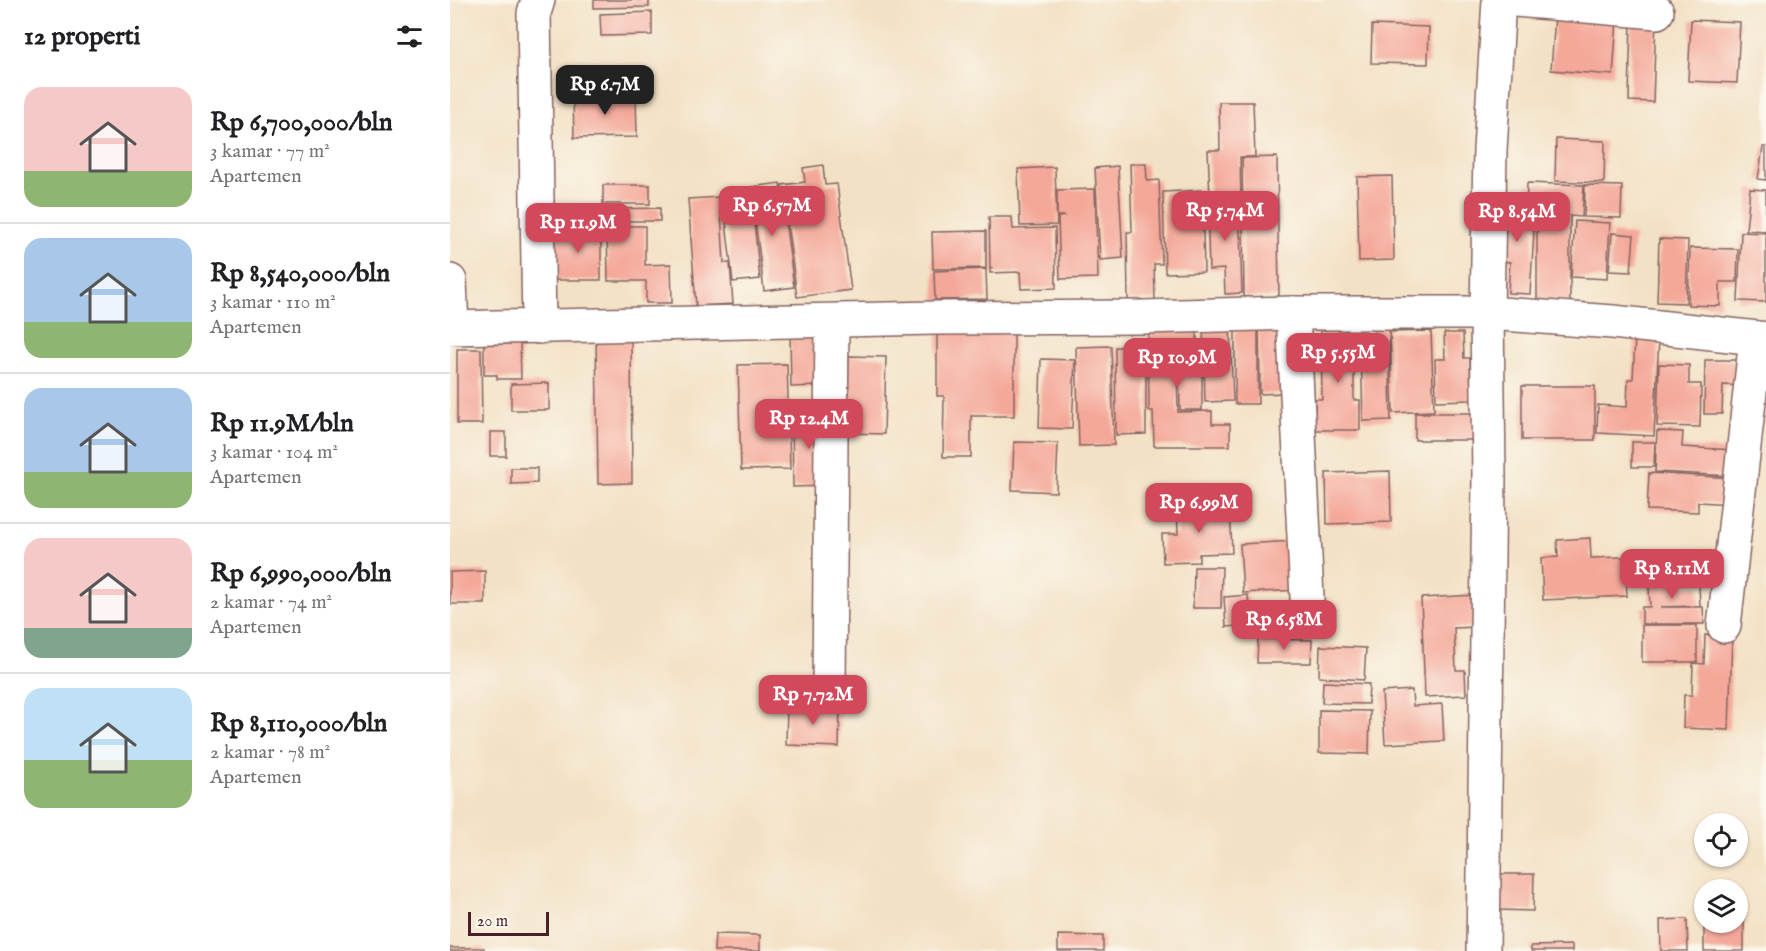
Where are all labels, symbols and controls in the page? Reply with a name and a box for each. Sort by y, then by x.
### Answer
text: 12 properti [24,20,141,53]
icon: filters [393,20,426,53]
pin: Rp 6.7M [550,65,660,116]
text: Rp 6.7M [570,72,640,97]
text: Rp 6,700,000/bln [210,106,392,139]
icon: home [72,111,144,183]
text: 3 kamar · 77 m² [210,139,330,164]
text: Apartemen [210,164,302,189]
pin: Rp 6.57M [710,186,834,237]
pin: Rp 5.74M [1163,191,1287,242]
pin: Rp 8.54M [1455,192,1579,243]
text: Rp 6.57M [733,193,811,218]
text: Rp 5.74M [1186,198,1264,223]
text: Rp 8.54M [1478,199,1556,224]
pin: Rp 11.9M [516,203,640,254]
text: Rp 11.9M [539,210,617,235]
text: Rp 8,540,000/bln [210,257,390,290]
icon: home [72,262,144,334]
text: 3 kamar · 110 m² [210,290,336,315]
text: Apartemen [210,315,302,340]
pin: Rp 5.55M [1276,333,1400,384]
pin: Rp 10.9M [1115,338,1239,389]
text: Rp 5.55M [1300,340,1376,365]
text: Rp 10.9M [1137,345,1217,370]
pin: Rp 12.4M [747,399,871,450]
text: Rp 12.4M [769,406,849,431]
text: Rp 11.9M/bln [210,407,354,440]
icon: home [72,412,144,484]
text: 3 kamar · 104 m² [210,440,338,465]
text: Apartemen [210,465,302,490]
pin: Rp 6.99M [1137,483,1261,534]
text: Rp 6.99M [1159,490,1239,515]
pin: Rp 8.11M [1610,549,1734,600]
text: Rp 8.11M [1634,556,1710,581]
text: Rp 6,990,000/bln [210,557,392,590]
icon: home [72,562,144,634]
text: 2 kamar · 74 m² [210,590,332,615]
pin: Rp 6.58M [1222,600,1346,651]
text: Rp 6.58M [1246,607,1322,632]
text: Apartemen [210,615,302,640]
pin: Rp 7.72M [751,675,875,726]
text: Rp 7.72M [773,682,853,707]
text: Rp 8,110,000/bln [210,707,387,740]
icon: home [72,712,144,784]
text: 2 kamar · 78 m² [210,740,330,765]
text: Apartemen [210,765,302,790]
map controls [1694,813,1748,933]
button: locate [1694,813,1748,867]
button: layers [1694,879,1748,933]
scale bar [468,909,549,936]
text: 20 m [477,912,508,932]

